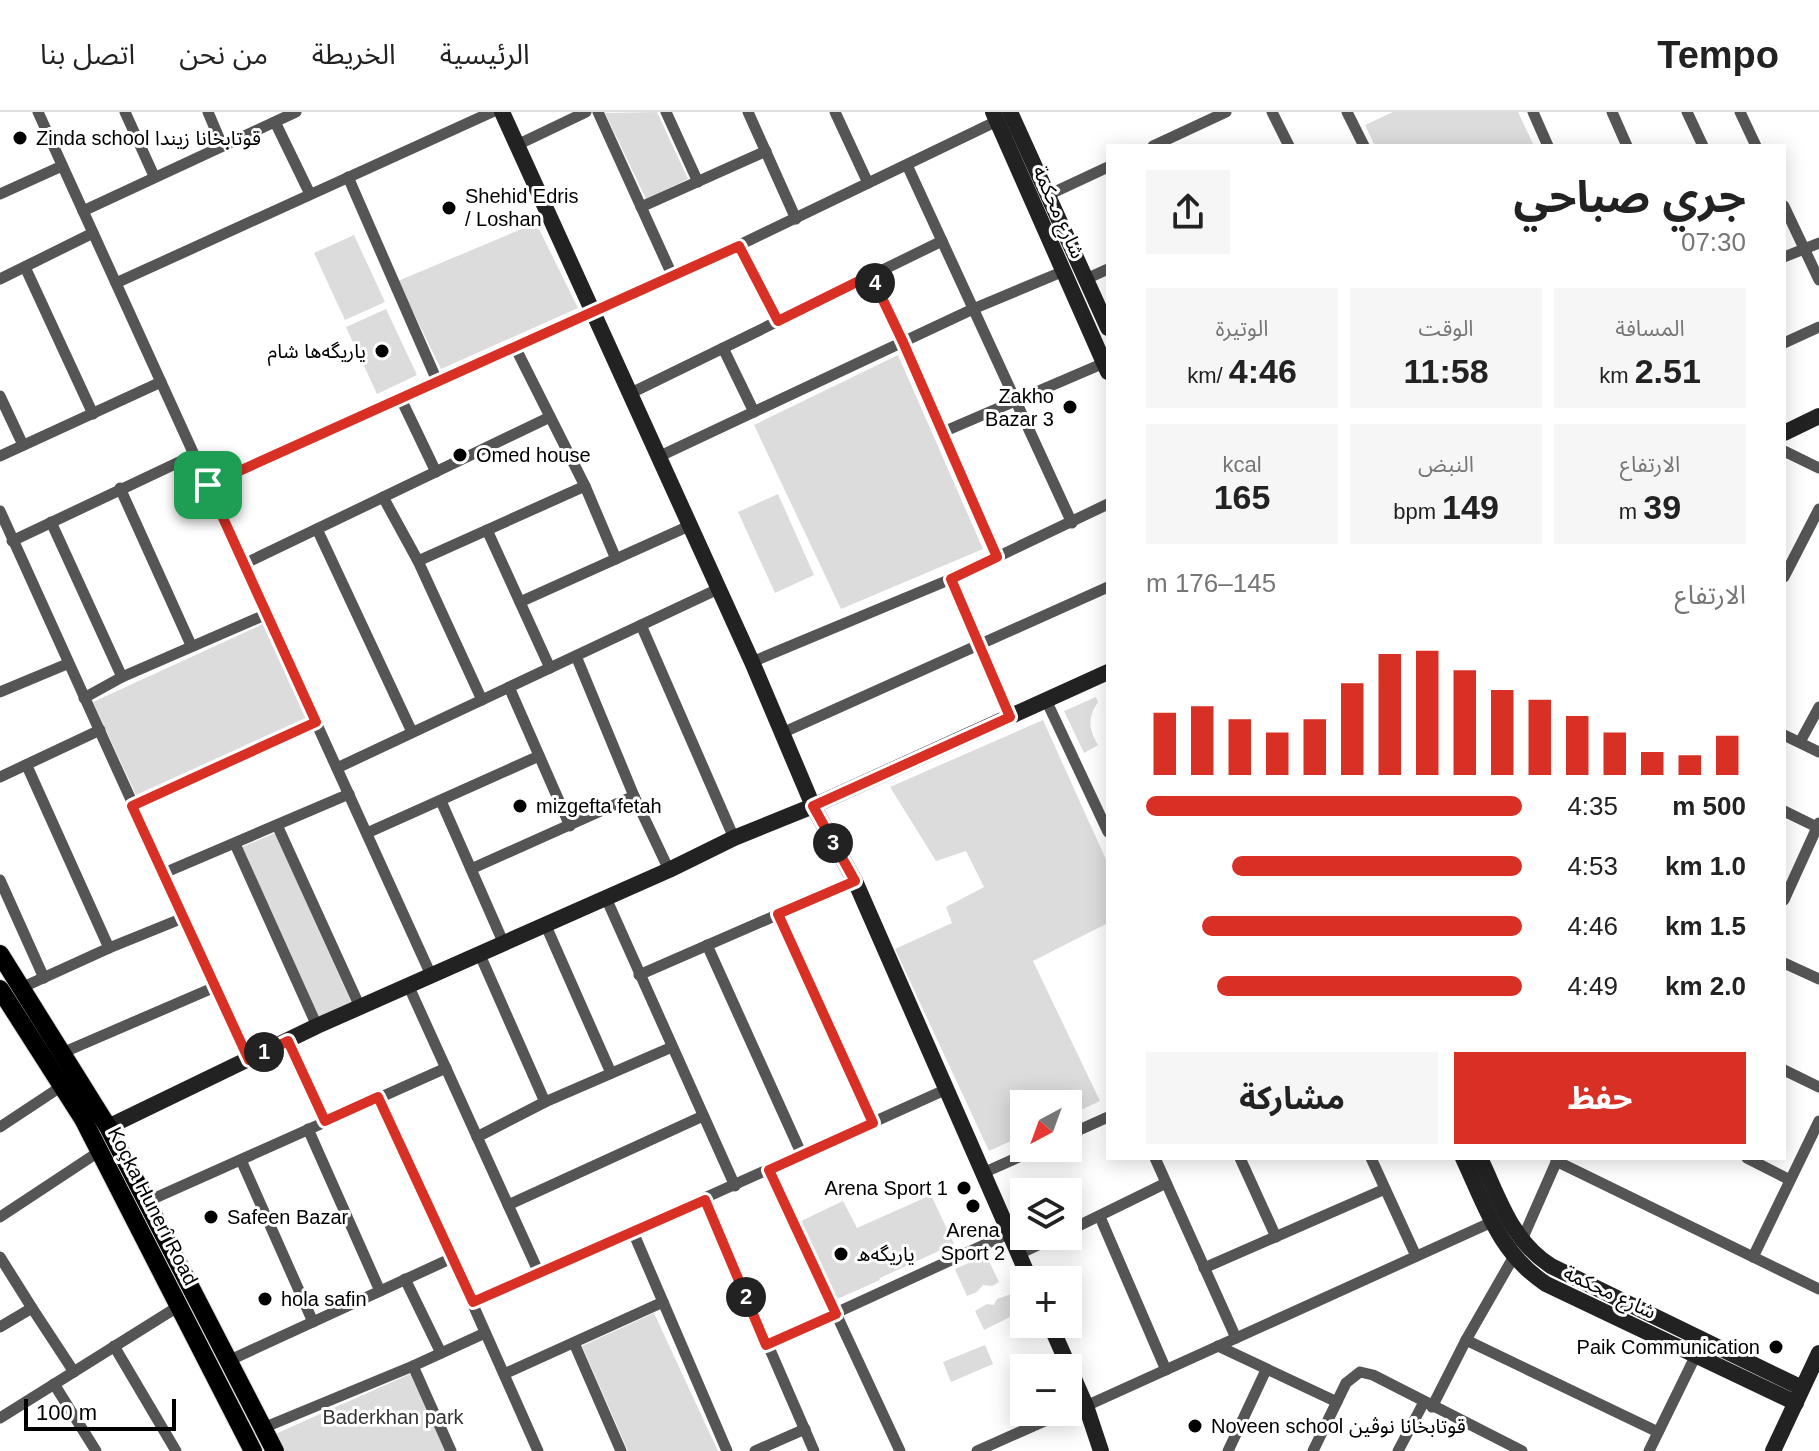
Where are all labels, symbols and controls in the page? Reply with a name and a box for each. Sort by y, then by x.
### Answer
text: Tempo [1657,34,1779,76]
text: اتصل بنا [40,39,135,70]
text: من نحن [179,39,268,70]
text: الخريطة [312,39,396,70]
text: الرئيسية [440,39,530,70]
place label: Zinda school قوتابخانا زیندا [36,127,261,150]
marker: Zinda school قوتابخانا زیندا [11,129,29,147]
street label: شارع محكمة [1025,162,1089,263]
button: share [1146,170,1230,254]
text: جري صباحي [1514,172,1746,221]
place label: Shehid Edris / Loshan [465,185,578,230]
marker: Shehid Edris / Loshan [440,199,458,217]
text: 07:30 [1681,227,1746,257]
pin: 4 [855,263,895,303]
text: 4 [869,270,881,295]
text: الوتيرة [1216,316,1268,341]
text: الوقت [1418,316,1474,341]
text: المسافة [1615,316,1685,341]
place label: ياريگه‌ها شام [268,340,366,366]
marker: ياريگه‌ها شام [373,342,391,360]
text: 4:46 [1229,352,1297,390]
text: 11:58 [1403,352,1489,390]
text: 2.51 [1635,352,1701,390]
text: /km [1187,363,1229,388]
text: km [1599,363,1635,388]
place label: Zakho Bazar 3 [985,385,1054,430]
marker: Zakho Bazar 3 [1061,398,1079,416]
place label: Omed house [476,444,591,466]
marker: Omed house [451,446,469,464]
pin [174,451,242,519]
text: kcal [1222,452,1262,477]
text: النبض [1418,452,1474,477]
text: الارتفاع [1620,452,1680,477]
icon: arrive [186,463,230,507]
text: 165 [1214,478,1270,516]
text: 149 [1442,488,1499,526]
text: 39 [1643,488,1681,526]
text: bpm [1393,499,1442,524]
text: m [1619,499,1643,524]
text: 145–176 m [1146,568,1276,598]
text: الارتفاع [1675,580,1746,610]
text: 4:35 [1567,791,1618,821]
text: 500 m [1672,791,1746,821]
place label: mizgefta fetah [536,795,662,817]
marker: mizgefta fetah [511,797,529,815]
pin: 3 [813,823,853,863]
text: 3 [827,830,839,855]
text: 4:53 [1567,851,1618,881]
text: 1.0 km [1665,851,1746,881]
text: 4:46 [1567,911,1618,941]
text: 1.5 km [1665,911,1746,941]
text: 4:49 [1567,971,1618,1001]
text: 2.0 km [1665,971,1746,1001]
pin: 1 [244,1032,284,1072]
text: 1 [258,1039,270,1064]
button: مشاركة [1146,1052,1438,1144]
button: حفظ [1454,1052,1746,1144]
north arrow [1010,1090,1082,1162]
map controls [1010,1090,1082,1426]
street label: Koçka Hunerî Road [104,1123,202,1289]
place label: Arena Sport 1 [825,1177,948,1199]
button: layers [1010,1178,1082,1250]
marker: Arena Sport 1 [955,1179,973,1197]
marker: Arena Sport 2 [964,1197,982,1215]
place label: Safeen Bazar [227,1206,349,1228]
marker: Safeen Bazar [202,1208,220,1226]
place label: Arena Sport 2 [941,1219,1005,1264]
place label: یاریگه‌ه [857,1243,915,1266]
marker: یاریگه‌ه [832,1245,850,1263]
street label: شارع محكمة [1559,1261,1660,1327]
button: + [1010,1266,1082,1338]
pin: 2 [726,1277,766,1317]
text: 2 [740,1284,752,1309]
place label: hola safin [281,1288,367,1310]
marker: hola safin [256,1290,274,1308]
place label: Paik Communication [1577,1336,1760,1358]
marker: Paik Communication [1767,1338,1785,1356]
button: − [1010,1354,1082,1426]
scale bar [24,1395,176,1431]
text: 100 m [36,1400,97,1425]
park label: Baderkhan park [322,1406,465,1428]
place label: Noveen school قوتابخانا نوڤين [1211,1415,1466,1438]
marker: Noveen school قوتابخانا نوڤين [1186,1417,1204,1435]

